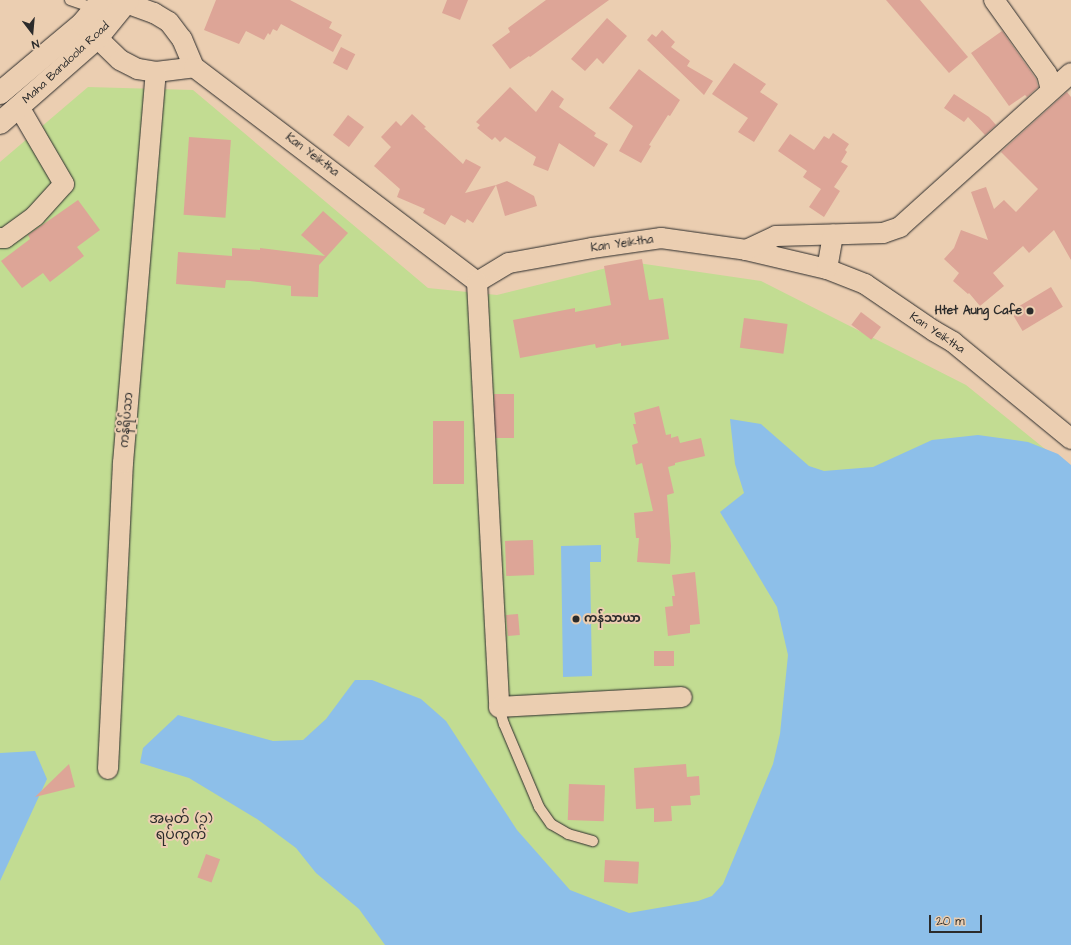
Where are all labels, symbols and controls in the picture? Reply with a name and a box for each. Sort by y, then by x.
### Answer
north arrow [12,12,52,52]
street label: Maha Bandoola Road [20,19,112,107]
text: N [30,36,41,52]
street label: Kan Yeiktha [282,130,342,180]
street label: Kan Yeiktha [590,232,654,256]
place label: Htet Aung Cafe [935,304,1022,318]
marker: Htet Aung Cafe [1025,306,1035,316]
street label: Kan Yeiktha [907,309,967,357]
street label: ကန်ရိပ်သာ [117,392,137,448]
place label: ကန်သာယာ [584,612,641,626]
marker: ကန်သာယာ [571,614,581,624]
district label: အမှတ် (၃) ရပ်ကွက် [149,811,213,844]
scale bar [931,907,984,933]
text: 20 m [936,913,965,930]

